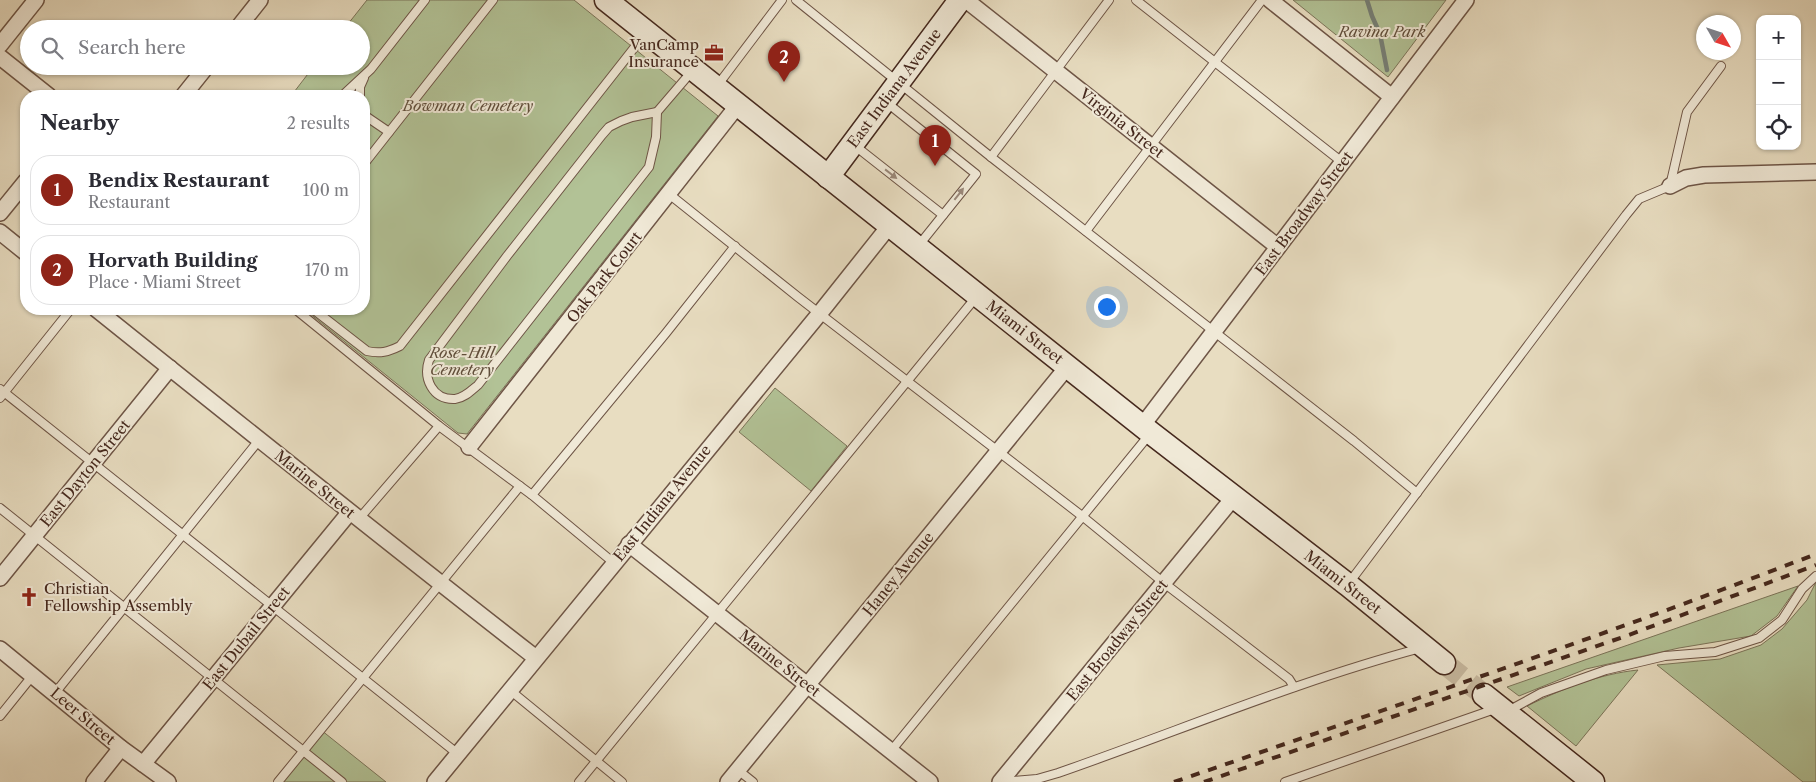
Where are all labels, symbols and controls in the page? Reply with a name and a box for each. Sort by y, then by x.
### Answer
north arrow [1696,15,1741,60]
map controls [1756,15,1801,150]
button: + [1756,15,1801,60]
search box [20,20,370,75]
park label: Ravina Park [1338,22,1426,41]
street label: East Indiana Avenue [843,25,945,151]
icon: search [38,34,66,62]
place label: VanCamp Insurance [628,35,699,71]
text: Search here [78,36,186,59]
pin: 2 [768,41,800,82]
office icon: VanCamp Insurance [703,42,725,64]
button: − [1756,60,1801,105]
street label: Virginia Street [1075,83,1169,162]
park label: Bowman Cemetery [402,96,534,115]
button: locate [1756,105,1801,150]
text: Nearby [40,110,119,135]
text: 2 results [287,113,350,133]
pin: 1 [919,125,951,166]
street label: East Broadway Street [1251,147,1357,279]
one-way arrow [884,168,897,179]
text: Bendix Restaurant [88,169,269,192]
text: 1 [53,180,61,200]
text: 100 m [303,180,349,200]
one-way arrow [954,188,965,201]
text: Restaurant [88,192,170,212]
street label: Oak Park Court [562,227,646,326]
text: Horvath Building [88,249,258,272]
text: 2 [52,260,62,280]
text: 170 m [305,260,349,280]
text: Place · Miami Street [88,272,241,292]
your location [1094,294,1120,320]
street label: Miami Street [983,296,1068,368]
park label: Rose-Hill Cemetery [428,343,497,379]
street label: East Dayton Street [36,415,134,530]
street label: East Indiana Avenue [609,441,715,565]
street label: Marine Street [271,446,360,523]
street label: Haney Avenue [858,528,938,620]
street label: Miami Street [1301,546,1386,618]
street label: East Broadway Street [1062,575,1172,704]
place label: Christian Fellowship Assembly [44,579,193,615]
street label: East Dubail Street [198,582,294,694]
church icon: Christian Fellowship Assembly [18,586,40,608]
street label: Marine Street [735,625,825,701]
street label: Leer Street [47,683,120,749]

